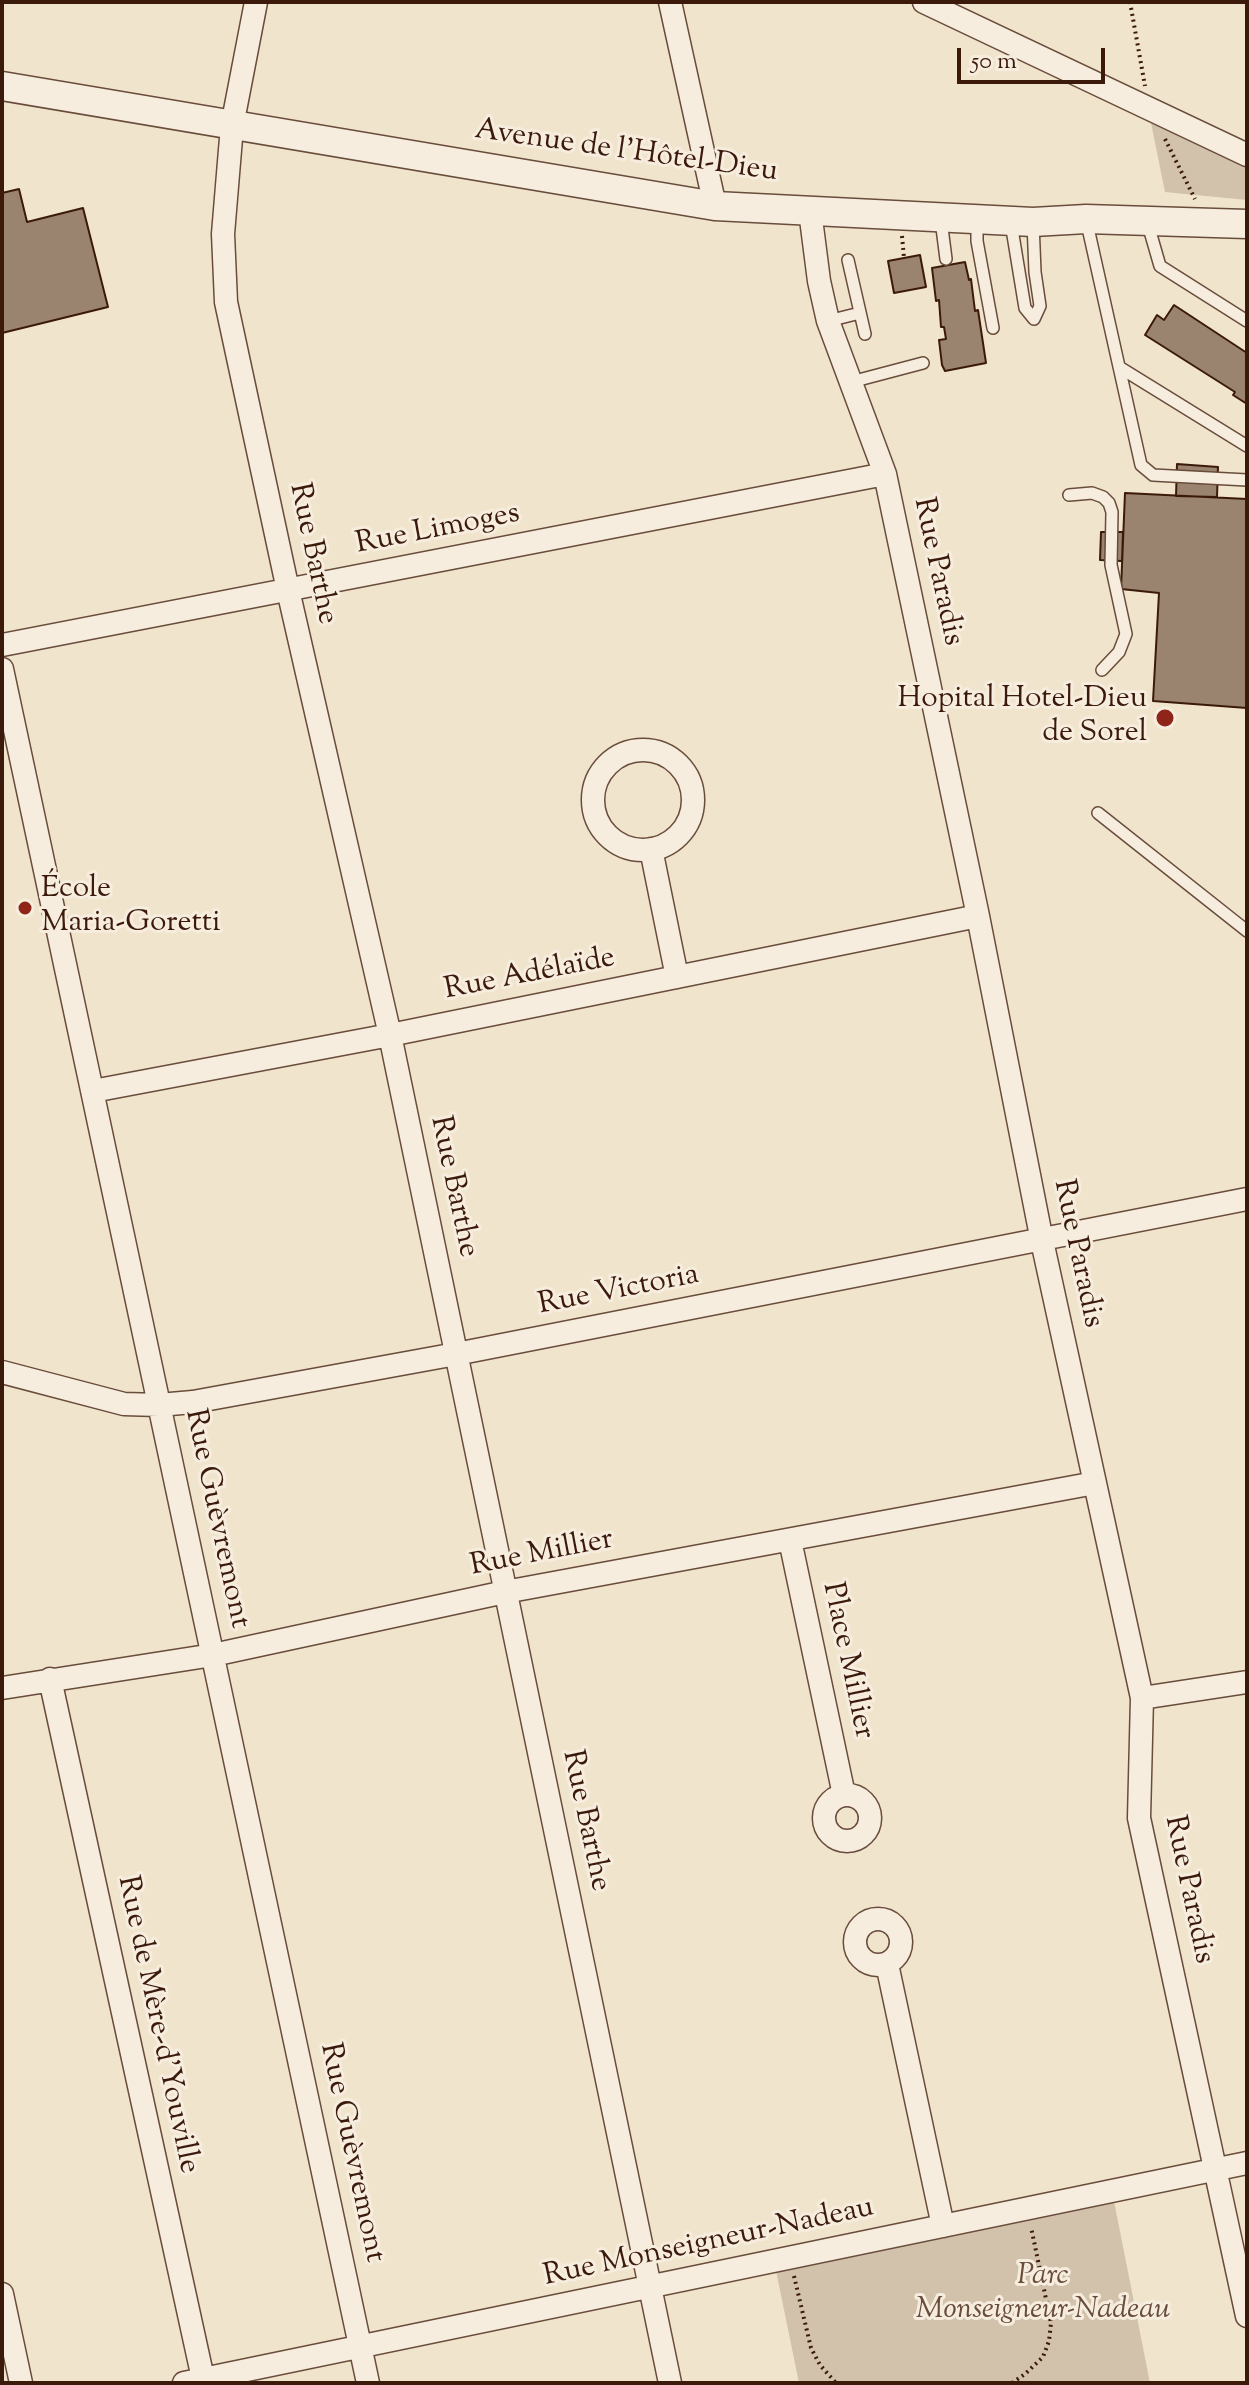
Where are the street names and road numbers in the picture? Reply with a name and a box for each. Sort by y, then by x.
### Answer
street label: Avenue de l'Hôtel-Dieu [472,114,780,192]
street label: Rue Barthe [278,480,344,628]
street label: Rue Paradis [903,495,969,649]
street label: Rue Limoges [353,497,523,565]
street label: Rue Adélaïde [442,942,618,1010]
street label: Rue Barthe [419,1113,485,1261]
street label: Rue Paradis [1043,1177,1109,1331]
street label: Rue Victoria [536,1259,702,1325]
street label: Rue Guèvremont [174,1406,256,1632]
street label: Rue Millier [468,1524,616,1586]
street label: Place Millier [812,1579,880,1743]
street label: Rue Barthe [551,1747,617,1895]
street label: Rue Paradis [1154,1813,1220,1967]
street label: Rue de Mère-d'Youville [107,1873,205,2177]
street label: Rue Guèvremont [309,2040,391,2266]
street label: Rue Monseigneur-Nadeau [541,2191,877,2297]

